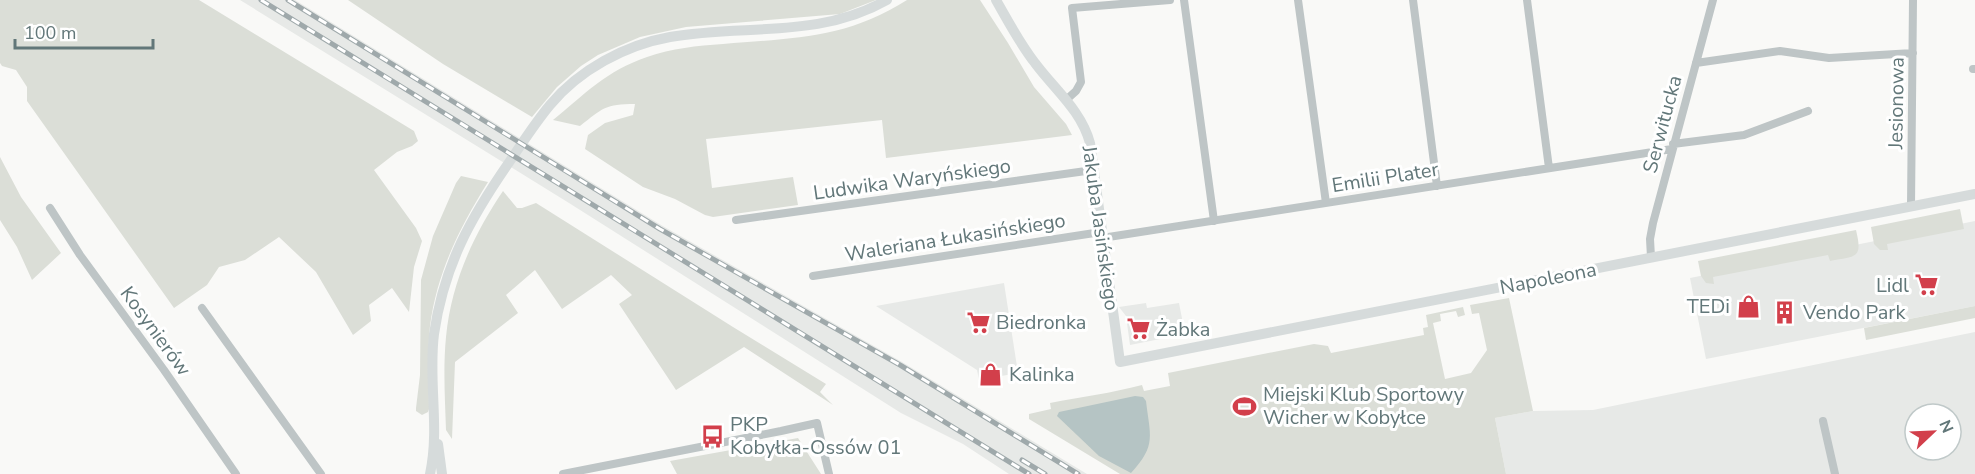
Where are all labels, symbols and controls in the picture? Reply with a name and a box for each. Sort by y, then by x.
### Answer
scale bar [15,12,153,50]
text: 100 m [24,21,76,45]
street label: Jesionowa [1882,57,1911,150]
street label: Serwitucka [1636,72,1688,176]
street label: Jakuba Jasińskiego [1075,143,1125,312]
street label: Ludwika Waryńskiego [812,152,1013,207]
street label: Emilii Plater [1330,156,1440,199]
street label: Waleriana Łukasińskiego [843,207,1067,268]
street label: Napoleona [1498,256,1599,301]
place label: Lidl [1876,272,1909,299]
supermarket icon: Lidl [1914,272,1940,298]
street label: Kosynierów [114,281,197,382]
place label: TEDi [1687,293,1730,320]
shop icon: TEDi [1735,293,1761,319]
building icon: Vendo Park [1772,299,1798,325]
place label: Vendo Park [1802,299,1906,326]
supermarket icon: Biedronka [965,309,991,335]
place label: Biedronka [996,309,1086,336]
supermarket icon: Żabka [1125,316,1151,342]
place label: Żabka [1156,316,1210,343]
shop icon: Kalinka [978,361,1004,387]
place label: Kalinka [1009,361,1075,388]
place label: Miejski Klub Sportowy Wicher w Kobyłce [1263,381,1465,431]
sports icon: Miejski Klub Sportowy Wicher w Kobyłce [1232,393,1258,419]
north arrow [1903,402,1963,462]
place label: PKP Kobyłka-Ossów 01 [730,411,902,461]
text: N [1933,417,1958,436]
bus stop icon: PKP Kobyłka-Ossów 01 [699,423,725,449]

